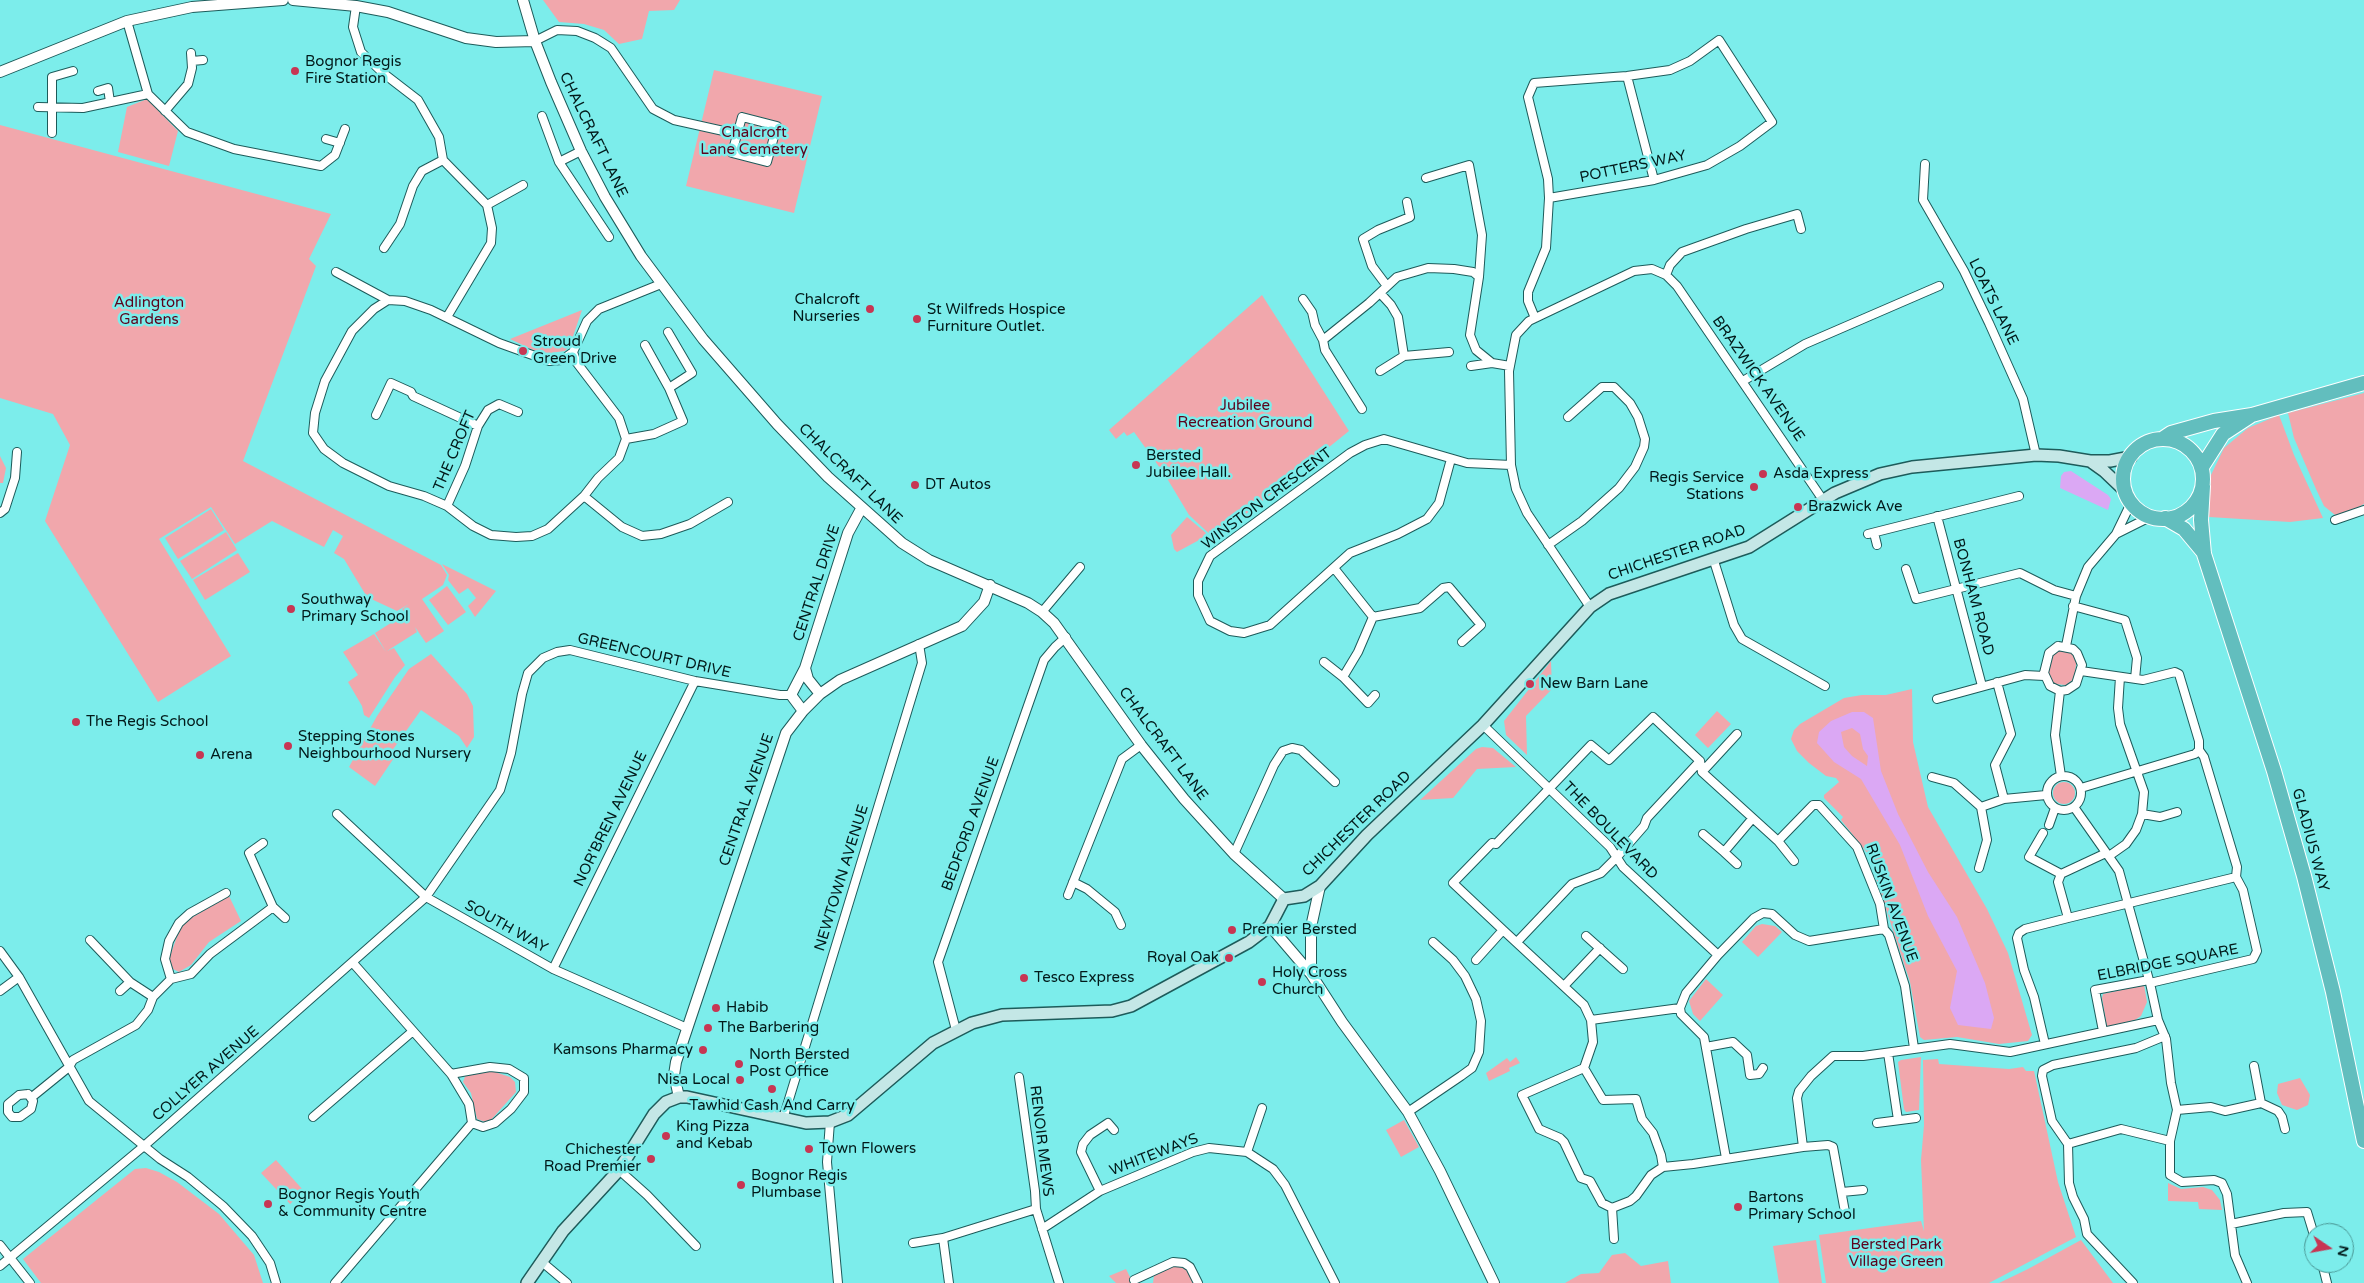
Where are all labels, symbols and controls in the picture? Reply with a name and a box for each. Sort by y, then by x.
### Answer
place label: Bognor Regis Fire Station [305,53,401,88]
marker: Bognor Regis Fire Station [289,65,301,77]
street label: CHALCRAFT LANE [555,69,631,201]
park label: Chalcroft Lane Cemetery [700,124,808,159]
street label: POTTERS WAY [1578,147,1688,187]
street label: LOATS LANE [1964,256,2022,348]
place label: Chalcroft Nurseries [792,291,860,326]
park label: Adlington Gardens [114,294,184,329]
place label: St Wilfreds Hospice Furniture Outlet. [927,301,1065,336]
marker: Chalcroft Nurseries [864,303,876,315]
marker: St Wilfreds Hospice Furniture Outlet. [911,313,923,325]
street label: BRAZWICK AVENUE [1708,313,1808,445]
place label: Stroud Green Drive [533,333,617,368]
marker: Stroud Green Drive [517,345,529,357]
park label: Jubilee Recreation Ground [1178,397,1312,432]
street label: THE CROFT [430,408,480,494]
street label: CHALCRAFT LANE [794,420,906,528]
street label: WINSTON CRESCENT [1198,444,1336,554]
place label: Bersted Jubilee Hall. [1146,447,1231,482]
marker: Bersted Jubilee Hall. [1130,459,1142,471]
place label: Asda Express [1773,465,1869,483]
marker: Asda Express [1757,468,1769,480]
place label: Regis Service Stations [1649,469,1744,504]
place label: DT Autos [925,476,991,494]
marker: DT Autos [909,479,921,491]
marker: Regis Service Stations [1748,481,1760,493]
place label: Brazwick Ave [1808,498,1903,516]
marker: Brazwick Ave [1792,501,1804,513]
street label: CHICHESTER ROAD [1606,521,1748,585]
street label: CENTRAL DRIVE [790,522,844,644]
street label: BONHAM ROAD [1949,536,1997,658]
place label: Southway Primary School [301,591,409,626]
marker: Southway Primary School [285,603,297,615]
street label: GREENCOURT DRIVE [576,630,732,682]
place label: New Barn Lane [1540,675,1648,693]
marker: New Barn Lane [1524,678,1536,690]
street label: CHALCRAFT LANE [1115,684,1211,804]
place label: The Regis School [86,713,208,731]
marker: The Regis School [70,716,82,728]
place label: Stepping Stones Neighbourhood Nursery [298,728,471,763]
street label: CENTRAL AVENUE [716,731,778,869]
marker: Stepping Stones Neighbourhood Nursery [282,740,294,752]
place label: Arena [210,746,253,764]
street label: NOR'BREN AVENUE [570,748,652,890]
marker: Arena [194,749,206,761]
street label: BEDFORD AVENUE [938,754,1004,894]
street label: CHICHESTER ROAD [1299,767,1415,881]
street label: THE BOULEVARD [1559,778,1661,884]
street label: GLADIUS WAY [2288,786,2332,894]
street label: NEWTOWN AVENUE [811,803,873,953]
street label: RUSKIN AVENUE [1861,841,1921,965]
street label: SOUTH WAY [461,897,551,957]
place label: Premier Bersted [1242,921,1357,939]
marker: Premier Bersted [1226,924,1238,936]
street label: ELBRIDGE SQUARE [2096,940,2240,986]
place label: Royal Oak [1147,949,1219,967]
marker: Royal Oak [1223,952,1235,964]
place label: Holy Cross Church [1272,964,1347,999]
place label: Tesco Express [1034,969,1134,987]
marker: Tesco Express [1018,972,1030,984]
marker: Holy Cross Church [1256,976,1268,988]
place label: Habib [726,999,768,1017]
marker: Habib [710,1002,722,1014]
place label: The Barbering [718,1019,819,1037]
marker: The Barbering [702,1022,714,1034]
street label: COLLYER AVENUE [149,1023,263,1125]
place label: Kamsons Pharmacy [553,1041,693,1059]
marker: Kamsons Pharmacy [697,1044,709,1056]
place label: North Bersted Post Office [749,1046,850,1081]
marker: North Bersted Post Office [733,1058,745,1070]
place label: Nisa Local [657,1071,730,1089]
marker: Nisa Local [734,1074,746,1086]
marker: Tawhid Cash And Carry [766,1083,778,1095]
street label: RENOIR MEWS [1025,1084,1057,1198]
place label: Tawhid Cash And Carry [689,1097,855,1115]
place label: King Pizza and Kebab [676,1118,753,1153]
marker: King Pizza and Kebab [660,1130,672,1142]
street label: WHITEWAYS [1107,1130,1201,1180]
place label: Town Flowers [819,1140,916,1158]
place label: Chichester Road Premier [544,1141,641,1176]
marker: Town Flowers [803,1143,815,1155]
marker: Chichester Road Premier [645,1153,657,1165]
place label: Bognor Regis Plumbase [751,1167,847,1202]
marker: Bognor Regis Plumbase [735,1179,747,1191]
place label: Bognor Regis Youth & Community Centre [278,1186,427,1221]
place label: Bartons Primary School [1748,1189,1856,1224]
marker: Bognor Regis Youth & Community Centre [262,1198,274,1210]
marker: Bartons Primary School [1732,1201,1744,1213]
north arrow [2304,1223,2354,1273]
park label: Bersted Park Village Green [1849,1236,1943,1271]
text: N [2334,1244,2353,1258]

